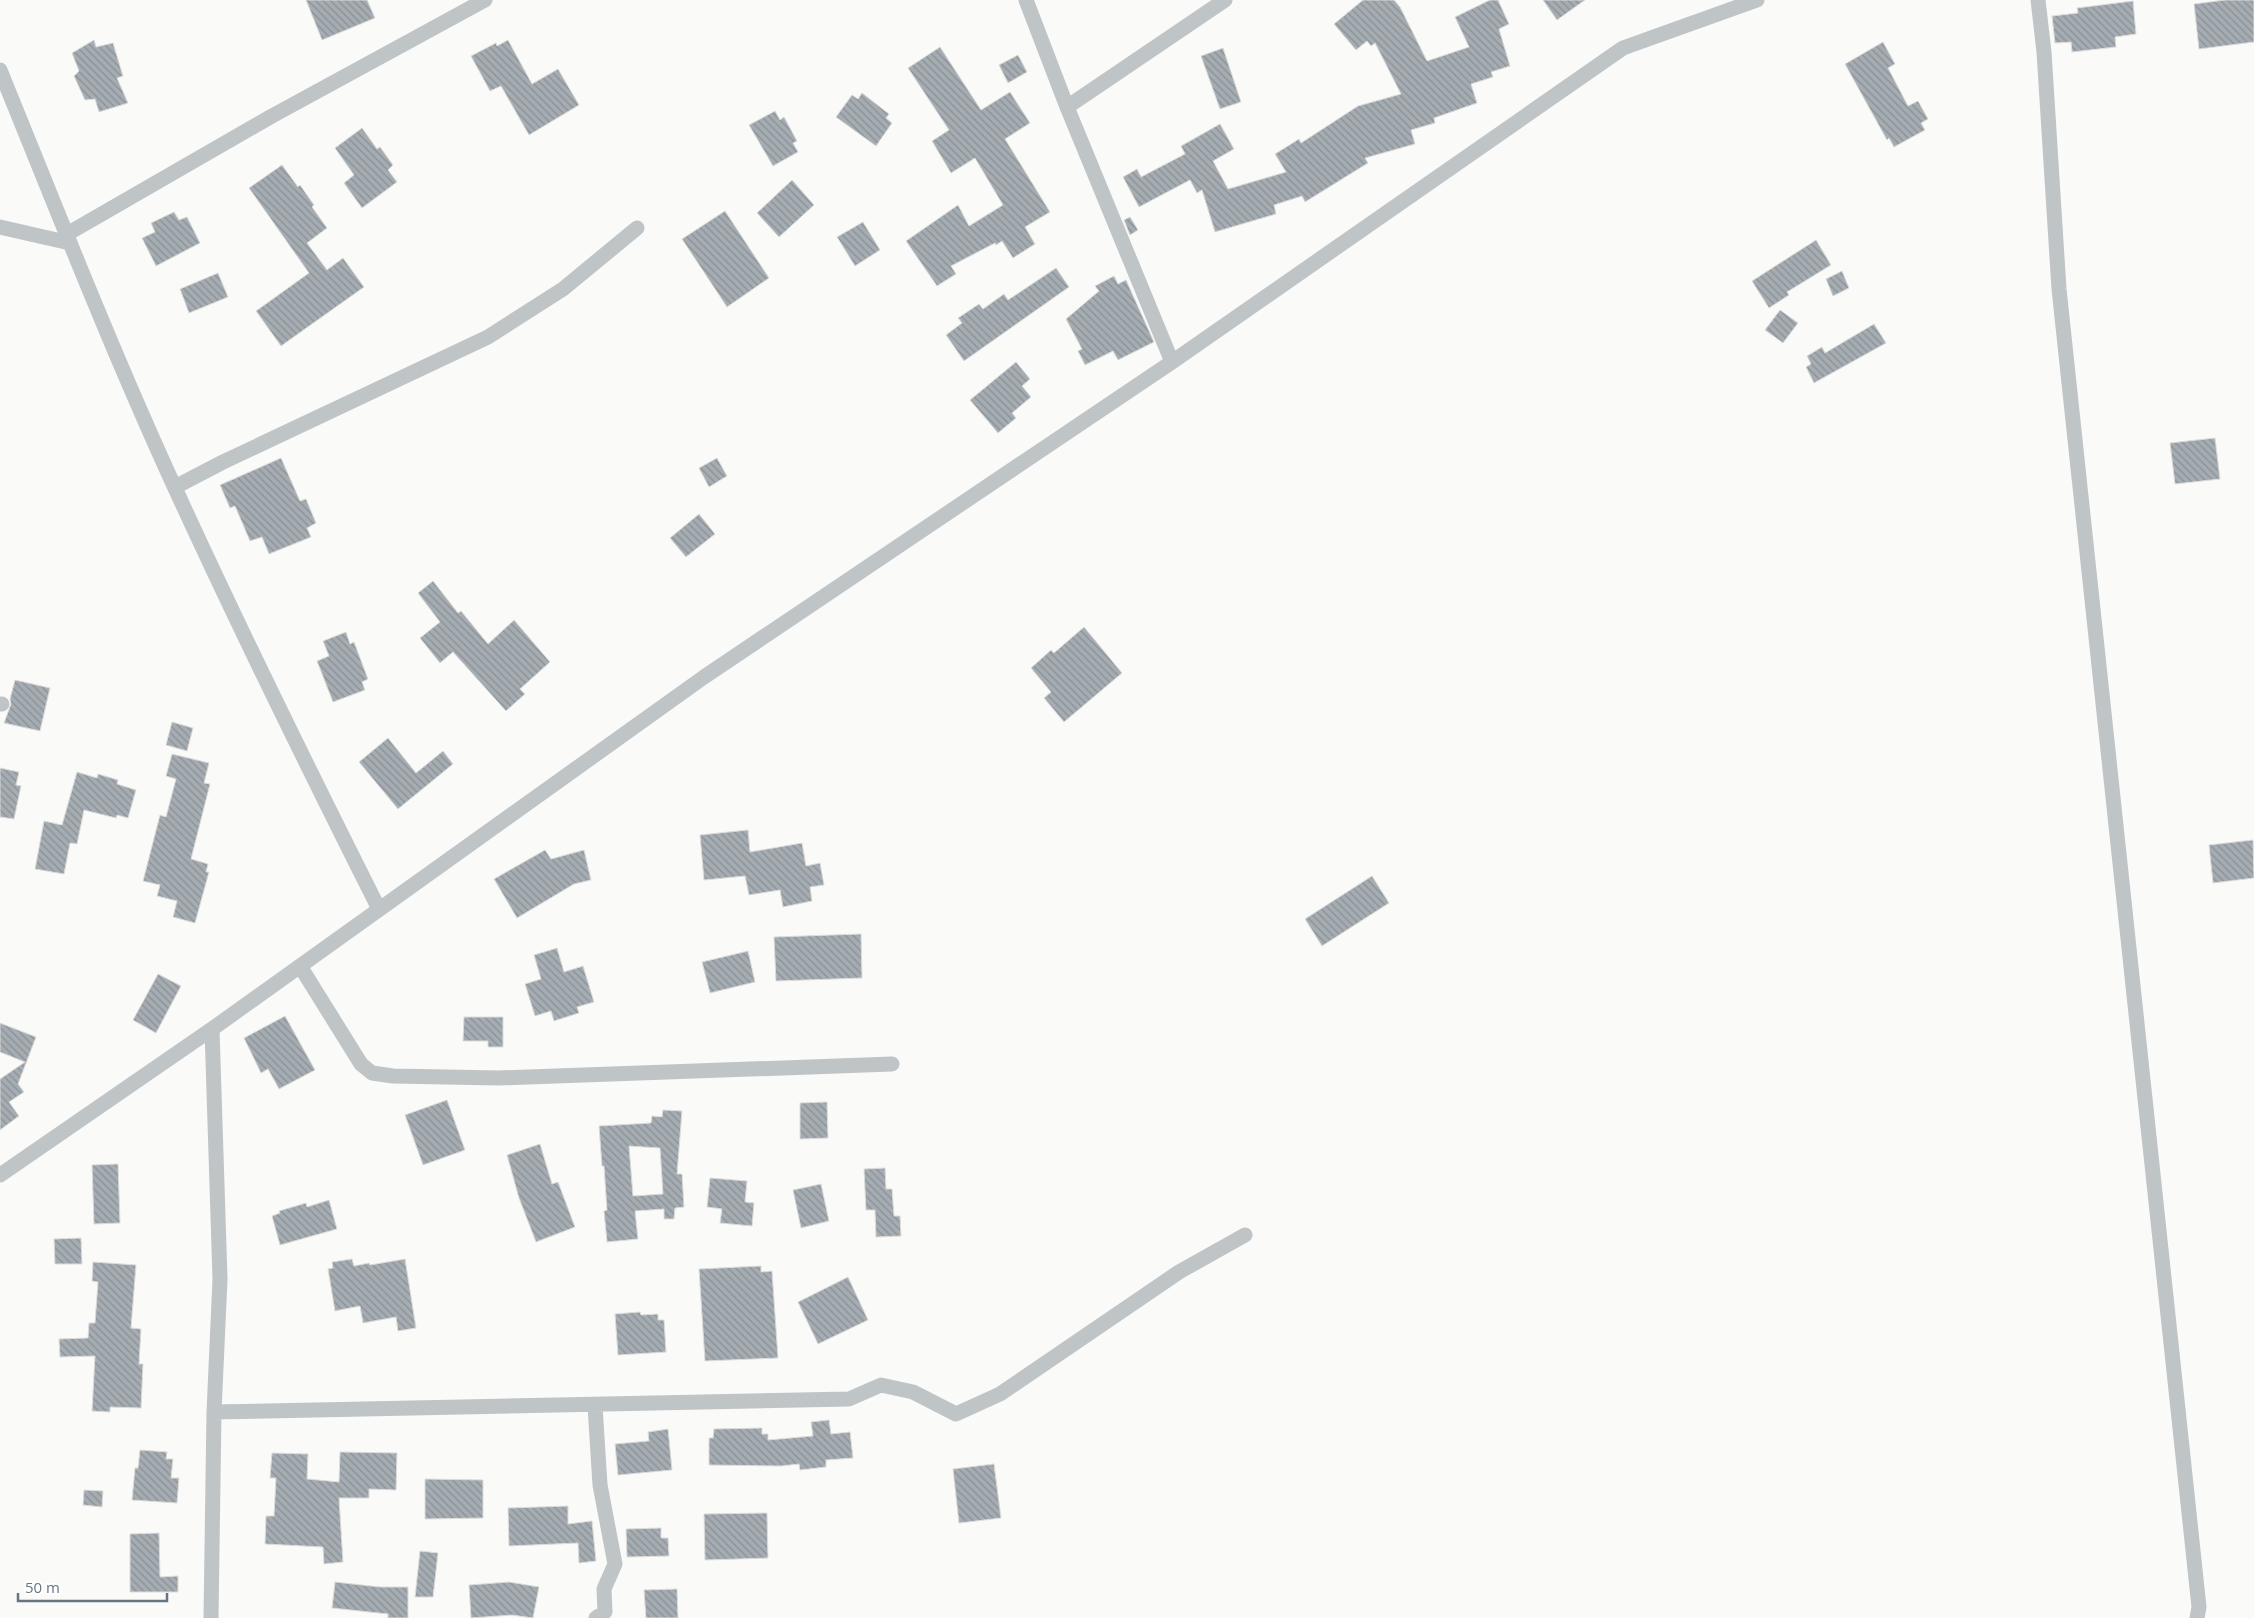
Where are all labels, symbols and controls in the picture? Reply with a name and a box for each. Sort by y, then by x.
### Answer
scale bar [18,1570,166,1602]
text: 50 m [25,1577,60,1597]

